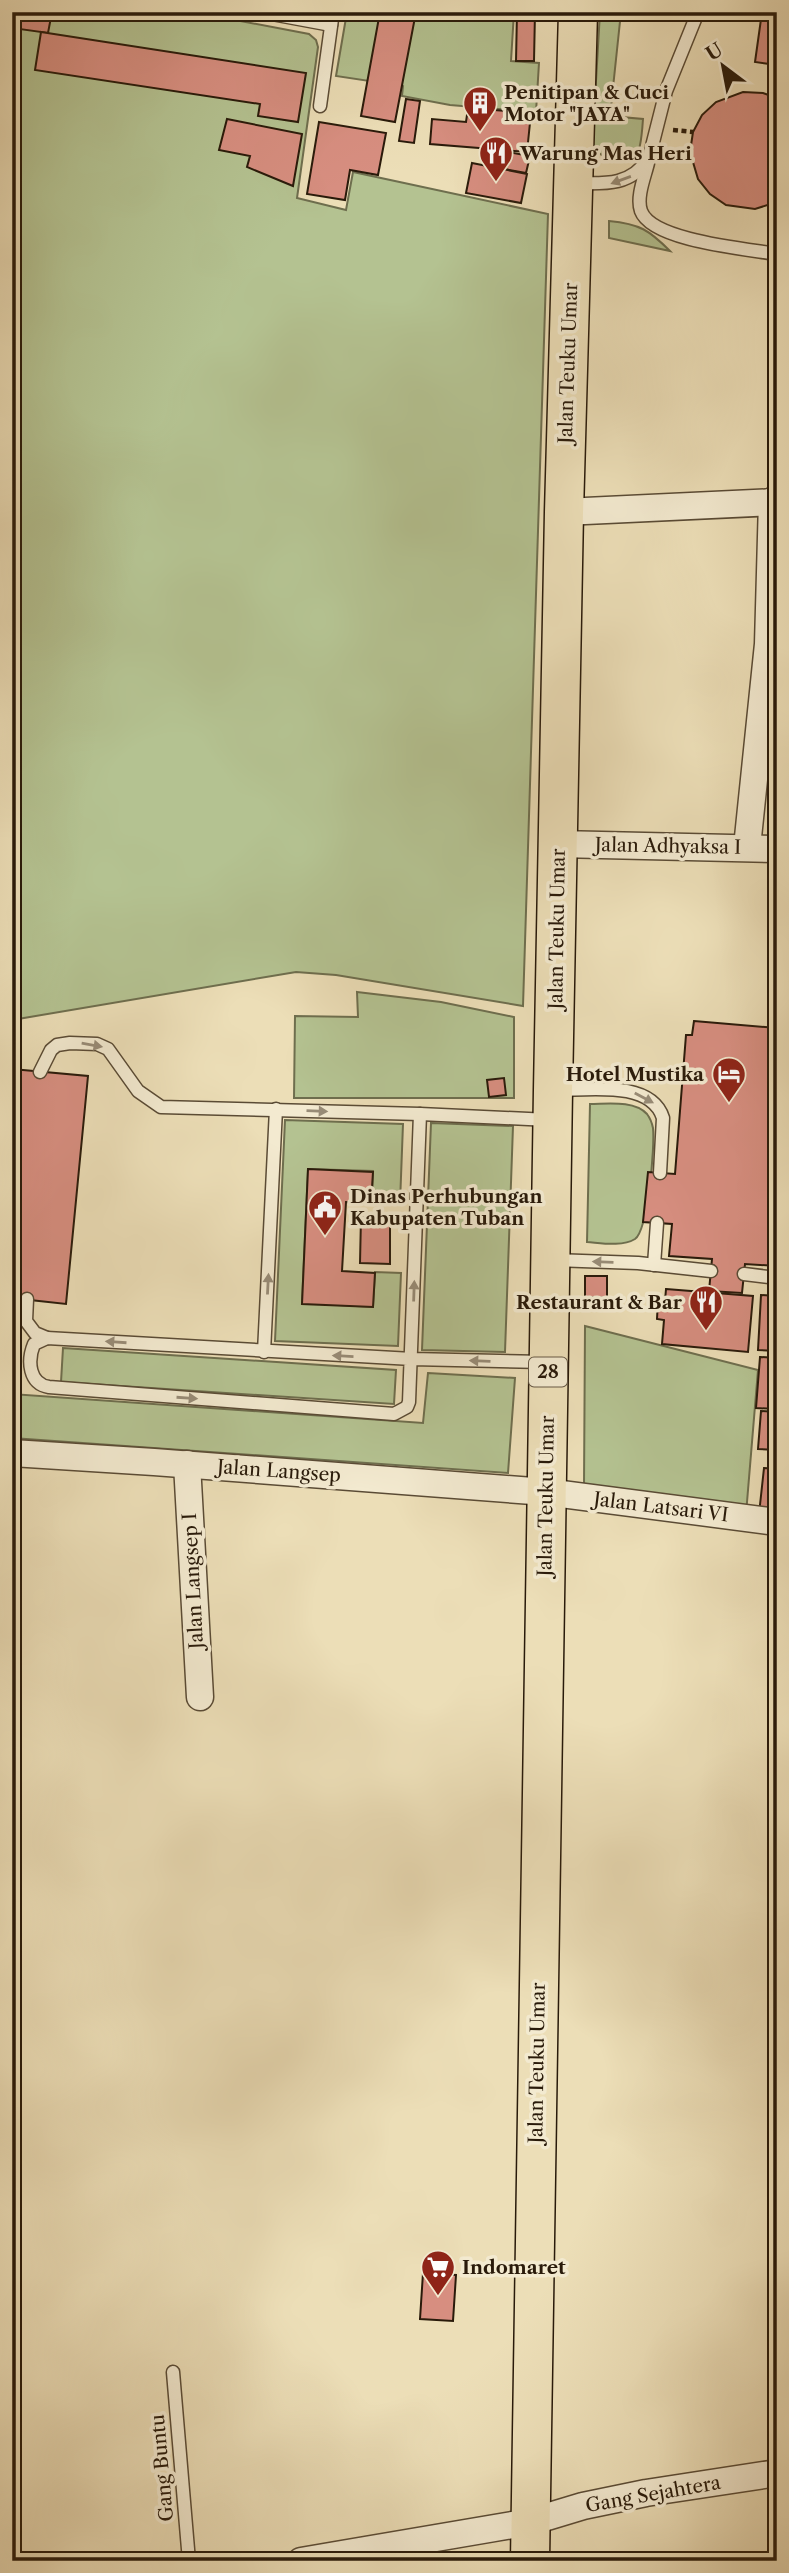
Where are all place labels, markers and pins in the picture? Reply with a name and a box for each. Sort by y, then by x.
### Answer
place label: Penitipan & Cuci Motor "JAYA" [504,81,669,126]
building icon: Penitipan & Cuci Motor "JAYA" [461,84,499,133]
restaurant icon: Warung Mas Heri [477,134,515,183]
place label: Warung Mas Heri [519,142,692,165]
hotel icon: Hotel Mustika [710,1055,748,1104]
place label: Hotel Mustika [566,1063,705,1086]
place label: Dinas Perhubungan Kabupaten Tuban [350,1185,543,1230]
public building icon: Dinas Perhubungan Kabupaten Tuban [306,1188,344,1237]
restaurant icon: Restaurant & Bar [687,1283,725,1332]
place label: Restaurant & Bar [516,1291,683,1314]
supermarket icon: Indomaret [419,2248,457,2297]
place label: Indomaret [462,2256,566,2279]

